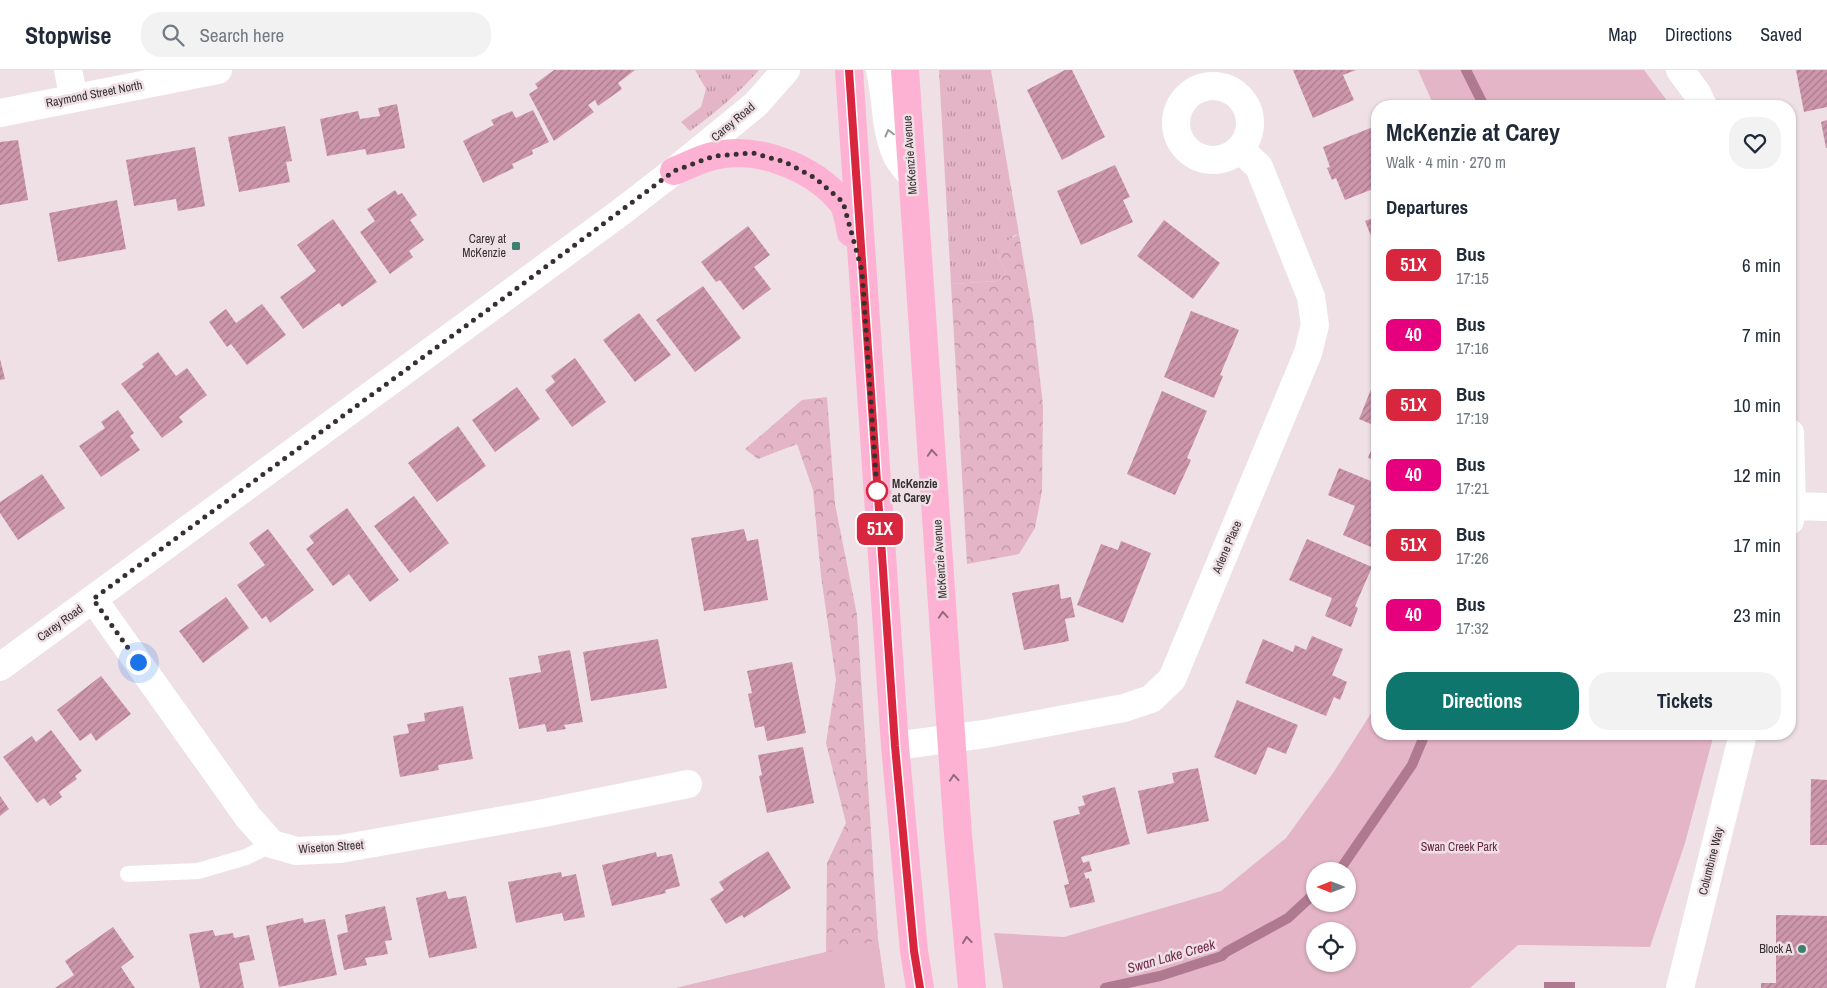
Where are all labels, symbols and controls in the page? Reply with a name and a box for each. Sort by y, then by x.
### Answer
search box [141,12,491,57]
text: Stopwise [25,19,111,51]
icon: search [159,21,187,49]
text: Search here [199,22,284,48]
text: Map [1608,22,1637,47]
text: Directions [1665,22,1732,47]
text: Saved [1760,22,1802,47]
street label: Raymond Street North [44,77,144,111]
street label: Carey Road [708,99,758,145]
street label: McKenzie Avenue [899,115,921,195]
text: McKenzie at Carey [1386,116,1560,148]
button: heart [1729,117,1781,169]
one-way arrow [884,129,895,138]
text: Walk · 4 min · 270 m [1386,151,1506,173]
text: Departures [1386,194,1468,220]
place label: Carey at McKenzie [462,231,506,261]
marker: Carey at McKenzie [510,240,522,252]
text: Bus [1456,241,1485,267]
text: 51X [1400,252,1427,277]
text: 6 min [1742,252,1781,278]
text: 17:15 [1456,267,1489,289]
text: Bus [1456,311,1485,337]
text: 40 [1405,322,1422,347]
text: 7 min [1742,322,1781,348]
text: 17:16 [1456,337,1489,359]
text: Bus [1456,381,1485,407]
text: 51X [1400,392,1427,417]
text: 10 min [1733,392,1781,418]
text: 17:19 [1456,407,1489,429]
one-way arrow [927,449,938,457]
text: Bus [1456,451,1485,477]
text: 40 [1405,462,1422,487]
text: 12 min [1733,462,1781,488]
place label: McKenzie at Carey [892,476,938,506]
text: 17:21 [1456,477,1489,499]
marker: McKenzie at Carey [866,480,888,502]
line badge: 51X [851,513,909,545]
text: 51X [867,516,893,541]
street label: Arlene Place [1208,518,1245,577]
street label: McKenzie Avenue [929,519,951,599]
text: Bus [1456,521,1485,547]
text: 51X [1400,532,1427,557]
text: 17 min [1733,532,1781,558]
text: 17:26 [1456,547,1489,569]
text: Bus [1456,591,1485,617]
street label: Carey Road [34,601,86,645]
text: 40 [1405,602,1422,627]
text: 23 min [1733,602,1781,628]
one-way arrow [938,611,949,619]
text: 17:32 [1456,617,1489,639]
your location [126,650,151,675]
button: Directions [1386,672,1579,730]
button: Tickets [1589,672,1781,730]
one-way arrow [948,773,959,781]
street label: Columbine Way [1695,825,1727,897]
street label: Wiseton Street [298,837,364,857]
park label: Swan Creek Park [1421,839,1497,855]
north arrow [1306,862,1356,912]
map controls [1306,862,1356,972]
button: locate [1306,922,1356,972]
one-way arrow [962,935,973,943]
water label: Swan Lake Creek [1125,935,1218,977]
place label: Block A [1759,941,1792,957]
marker: Block A [1796,943,1808,955]

